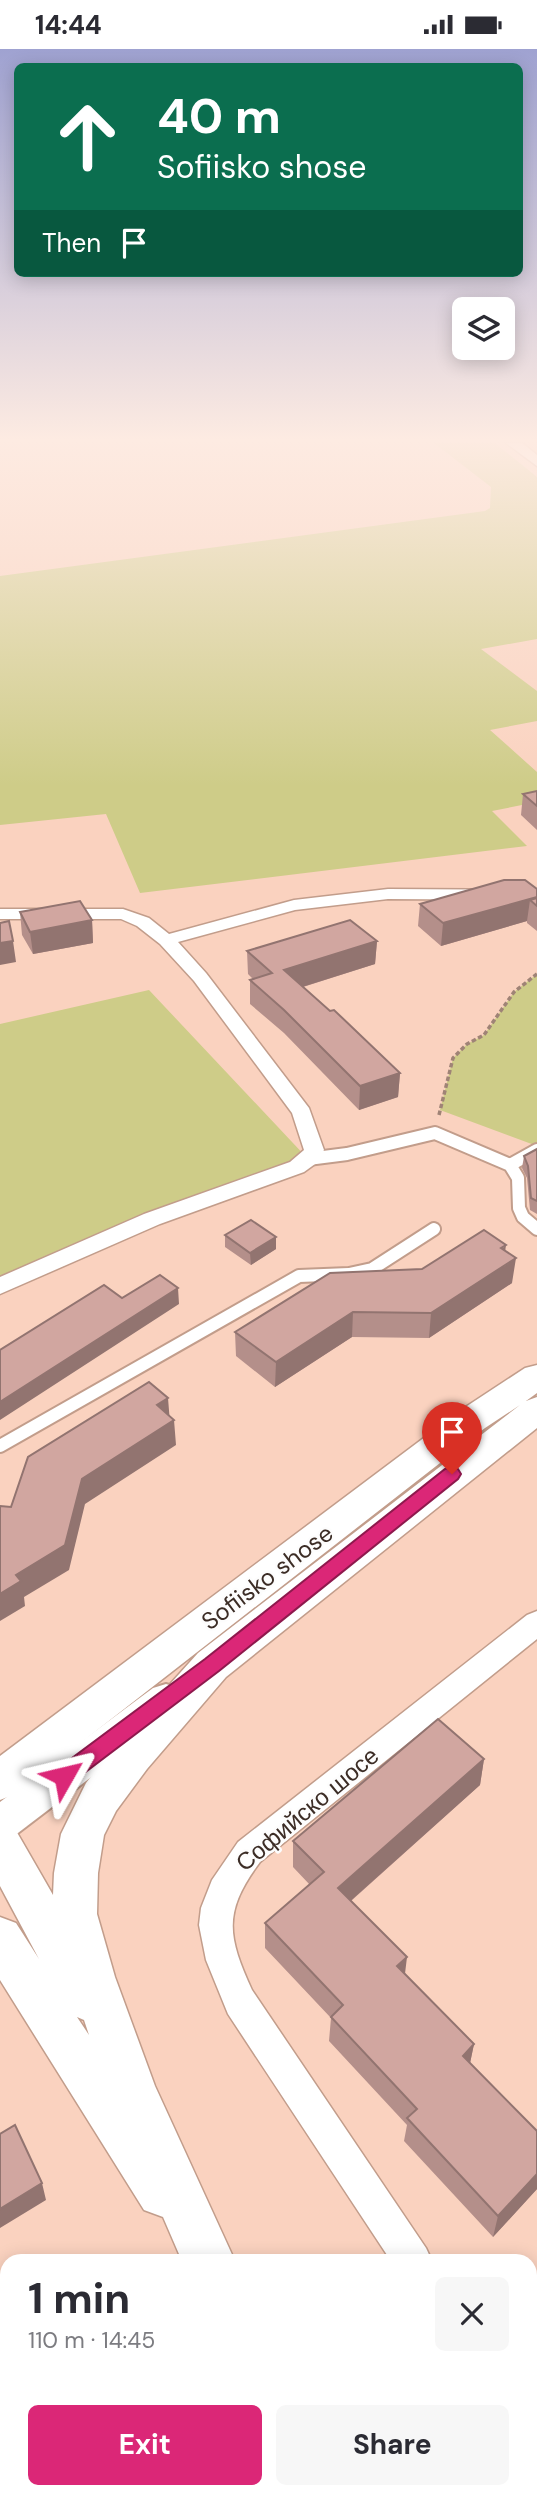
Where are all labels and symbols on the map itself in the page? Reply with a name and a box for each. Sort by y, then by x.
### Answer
pin [422,1402,482,1474]
street label: Sofiisko shose [195,1517,339,1637]
position arrow [27,1739,101,1813]
street label: Софийско шосе [229,1740,385,1878]

